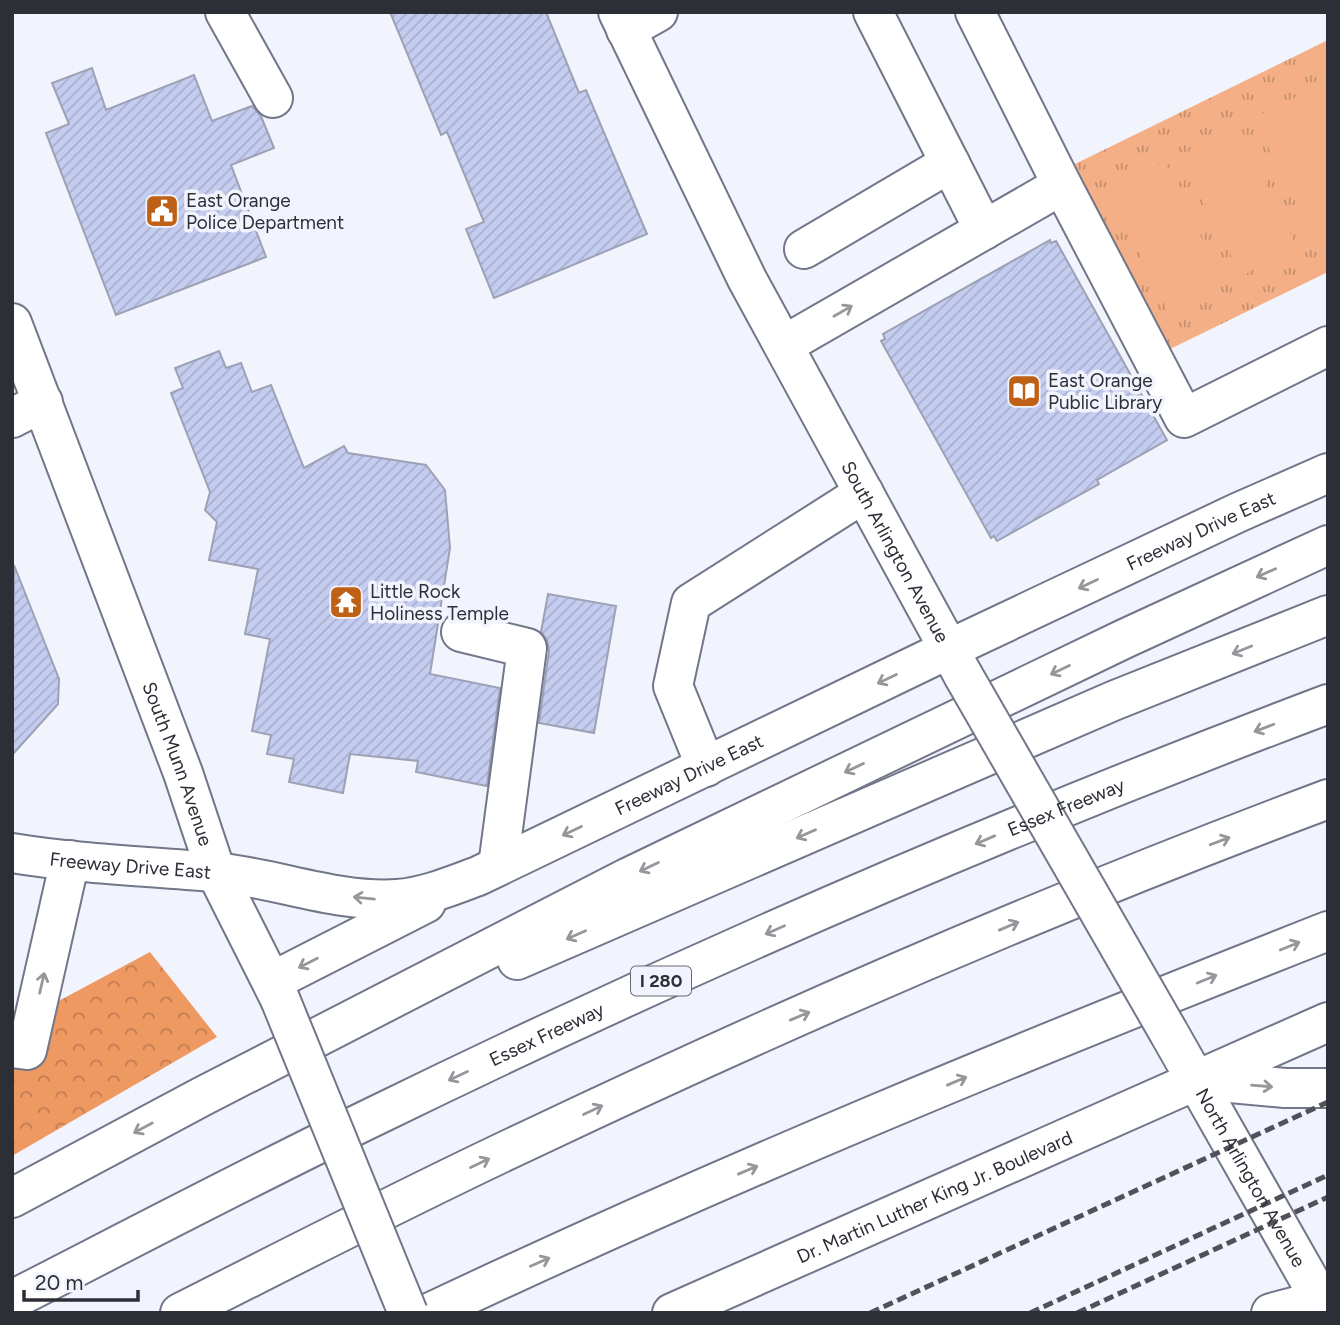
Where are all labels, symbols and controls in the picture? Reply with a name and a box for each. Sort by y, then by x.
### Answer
place label: East Orange Police Department [186,189,344,234]
public building icon: East Orange Police Department [143,192,181,230]
one-way arrow [832,304,852,318]
place label: East Orange Public Library [1048,369,1162,414]
library icon: East Orange Public Library [1005,372,1043,410]
street label: South Arlington Avenue [836,457,954,647]
street label: Freeway Drive East [1123,487,1279,576]
one-way arrow [1255,568,1276,581]
one-way arrow [1078,577,1099,591]
place label: Little Rock Holiness Temple [370,580,509,625]
temple icon: Little Rock Holiness Temple [327,583,365,621]
one-way arrow [1231,644,1253,657]
one-way arrow [1050,664,1071,677]
one-way arrow [877,673,898,686]
street label: South Munn Avenue [137,679,217,849]
one-way arrow [1253,723,1275,735]
street label: Freeway Drive East [611,729,767,820]
one-way arrow [844,763,865,776]
street label: Essex Freeway [1004,773,1128,841]
one-way arrow [562,824,583,838]
one-way arrow [796,828,818,841]
one-way arrow [1209,833,1231,846]
one-way arrow [974,834,996,847]
street label: Freeway Drive East [48,847,212,884]
one-way arrow [639,860,660,874]
one-way arrow [354,891,376,904]
one-way arrow [998,919,1020,932]
one-way arrow [765,924,787,937]
one-way arrow [565,929,587,942]
one-way arrow [1278,938,1300,951]
one-way arrow [298,957,319,971]
road number: I 280 [631,966,691,996]
one-way arrow [1196,972,1217,985]
one-way arrow [36,973,49,995]
street label: Essex Freeway [485,998,608,1071]
one-way arrow [789,1009,810,1022]
one-way arrow [448,1070,469,1083]
one-way arrow [946,1074,968,1087]
one-way arrow [1250,1080,1272,1093]
street label: North Arlington Avenue [1191,1084,1310,1271]
one-way arrow [582,1103,603,1116]
one-way arrow [133,1122,154,1135]
street label: Dr. Martin Luther King Jr. Boulevard [793,1126,1076,1268]
one-way arrow [469,1156,490,1170]
one-way arrow [736,1162,758,1175]
one-way arrow [529,1255,550,1268]
scale bar [24,1258,138,1302]
text: 20 m [35,1270,83,1295]

